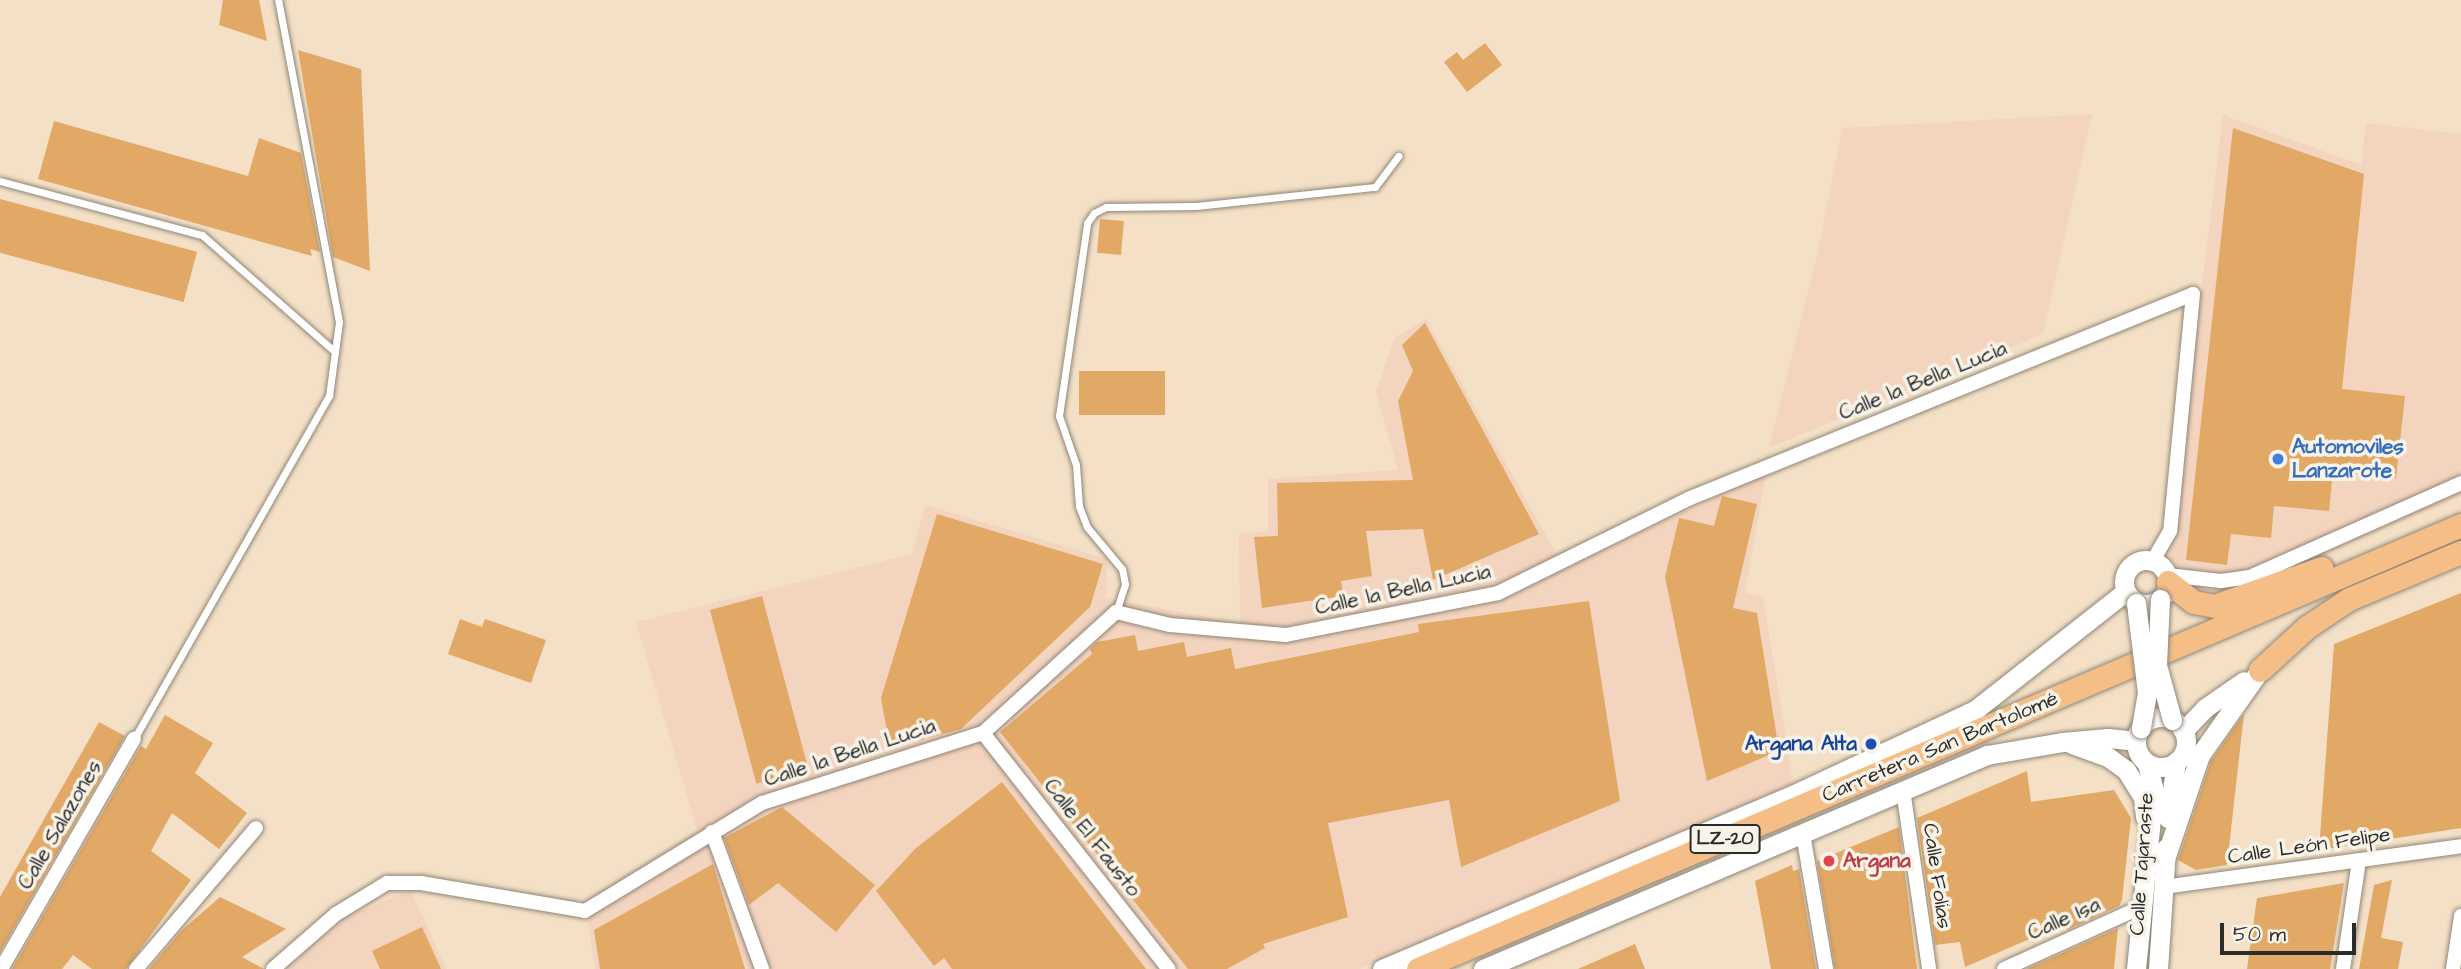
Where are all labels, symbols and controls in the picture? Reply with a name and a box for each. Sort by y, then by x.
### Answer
street label: Calle la Bella Lucia [1835,336,2011,426]
place label: Automoviles Lanzarote [2292,434,2404,484]
marker: Automoviles Lanzarote [2270,451,2286,467]
street label: Calle la Bella Lucia [1313,559,1493,621]
street label: Carretera San Bartolomé [1818,686,2062,808]
street label: Calle la Bella Lucia [761,713,939,793]
place label: Argana Alta [1745,731,1857,757]
marker: Argana Alta [1863,736,1879,752]
street label: Calle Salazones [13,756,107,894]
street label: Calle El Fausto [1038,774,1146,902]
street label: Calle Tajaraste [2124,792,2160,936]
street label: Calle Folias [1917,822,1957,930]
street label: Calle León Felipe [2226,822,2392,870]
road number: LZ-20 [1688,824,1762,854]
place label: Argana [1843,848,1911,874]
marker: Argana [1821,853,1837,869]
street label: Calle Isa [2024,892,2104,946]
scale bar [2223,909,2360,953]
text: 50 m [2233,920,2286,949]

